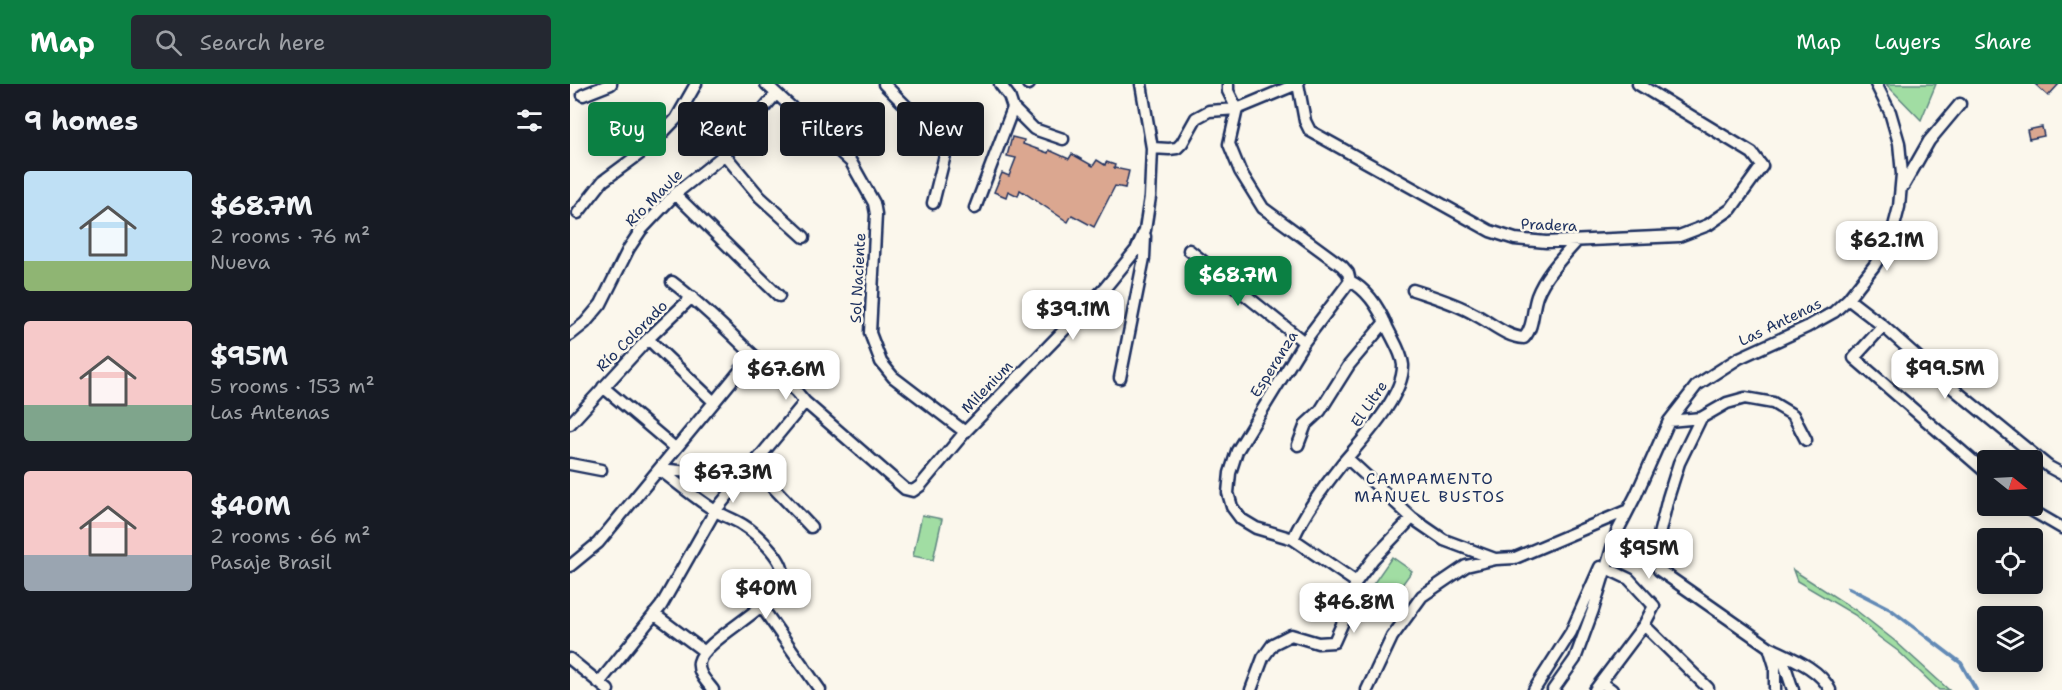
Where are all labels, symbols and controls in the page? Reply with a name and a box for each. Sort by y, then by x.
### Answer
search box [131,15,551,69]
text: Map [30,23,95,61]
icon: search [152,26,185,59]
text: Search here [200,28,325,57]
text: Map [1796,28,1841,56]
text: Layers [1874,28,1941,56]
text: Share [1974,28,2032,56]
chip: Buy [588,102,666,156]
chip: Rent [678,102,768,156]
chip: Filters [780,102,885,156]
chip: New [897,102,984,156]
text: 9 homes [24,103,138,138]
icon: filters [513,104,546,137]
street label: Río Maule [621,165,687,231]
text: $68.7M [210,188,313,223]
icon: home [72,195,144,267]
street label: Pradera [1520,214,1578,236]
pin: $62.1M [1838,221,1936,272]
text: 2 rooms · 76 m² [210,223,370,249]
text: $62.1M [1850,227,1924,253]
street label: Sol Naciente [846,232,870,324]
text: Nueva [210,249,270,275]
pin: $68.7M [1189,256,1287,307]
text: $68.7M [1199,262,1277,288]
pin: $39.1M [1024,290,1122,341]
street label: Las Antenas [1735,293,1825,351]
street label: Río Colorado [592,296,672,376]
text: $39.1M [1036,296,1110,322]
street label: Esperanza [1246,326,1303,401]
text: $95M [210,338,288,373]
icon: home [72,345,144,417]
pin: $99.5M [1896,349,1994,400]
pin: $67.6M [737,350,835,401]
text: $99.5M [1905,355,1985,381]
text: $67.6M [747,356,825,382]
street label: Milenium [957,356,1017,418]
text: 5 rooms · 153 m² [210,373,375,399]
street label: El Litre [1346,377,1392,431]
text: Las Antenas [210,399,330,425]
north arrow [1977,450,2043,516]
map controls [1977,450,2043,672]
pin: $67.3M [684,453,782,504]
text: $67.3M [694,459,772,485]
district label: CAMPAMENTO MANUEL BUSTOS [1354,468,1506,507]
text: $40M [210,488,291,523]
icon: home [72,495,144,567]
text: 2 rooms · 66 m² [210,523,371,549]
button: locate [1977,528,2043,594]
pin: $95M [1613,529,1685,580]
text: $95M [1619,535,1679,561]
text: Pasaje Brasil [210,549,332,575]
pin: $40M [730,569,802,620]
text: $40M [735,575,797,601]
pin: $46.8M [1305,583,1403,634]
text: $46.8M [1313,589,1395,615]
button: layers [1977,606,2043,672]

